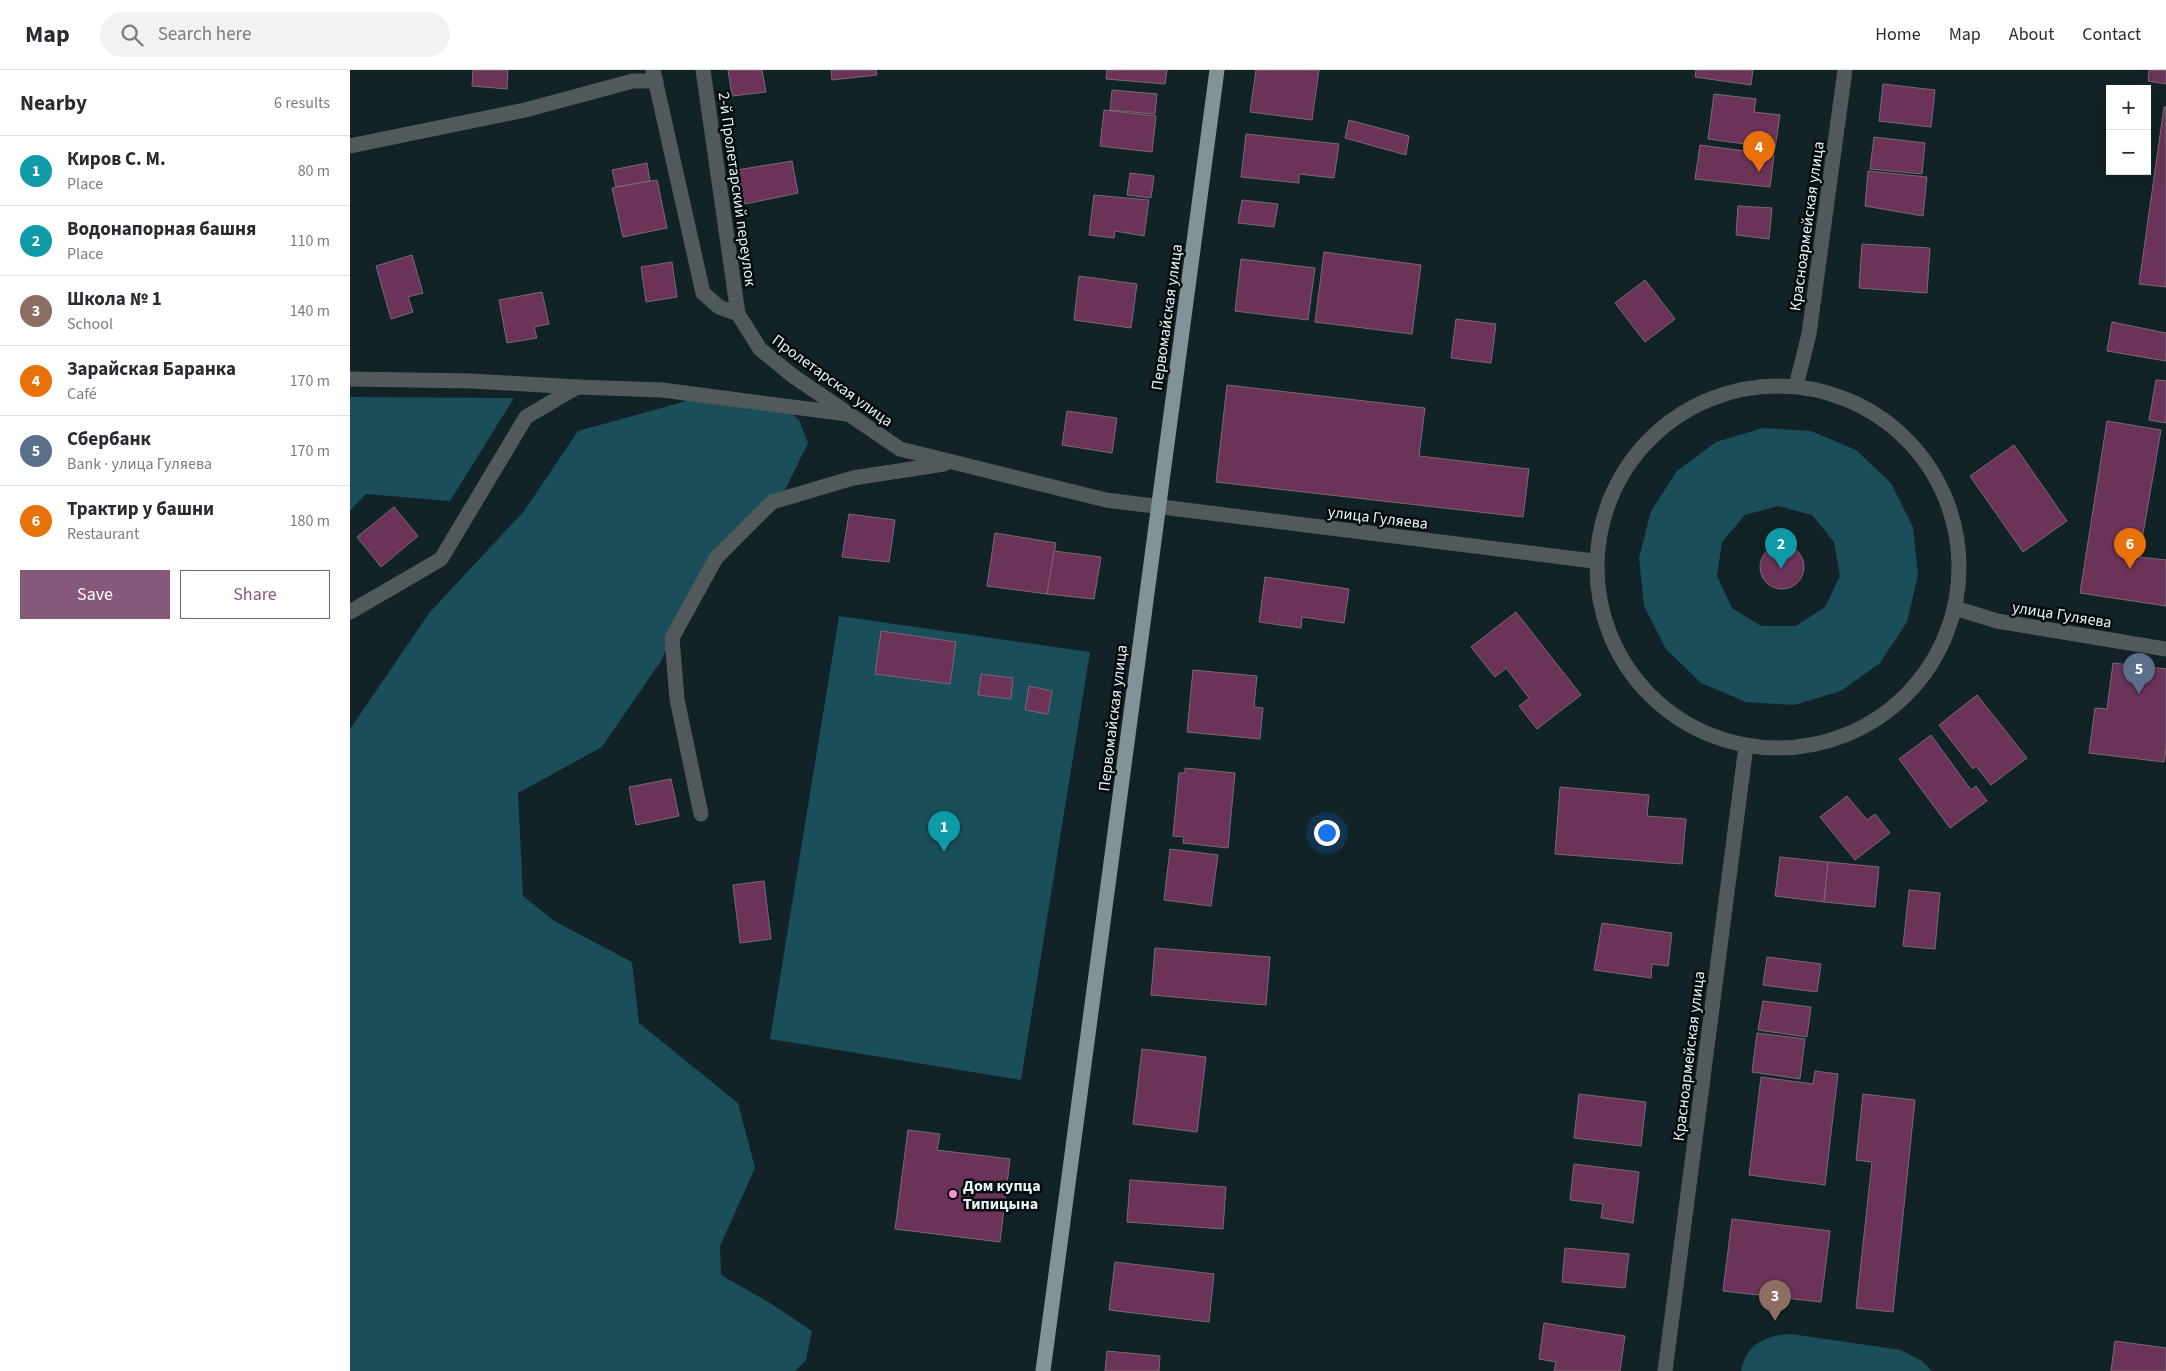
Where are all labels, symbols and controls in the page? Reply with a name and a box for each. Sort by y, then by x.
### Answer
search box [100,12,450,57]
text: Map [25,17,70,52]
icon: search [118,21,146,49]
text: Search here [158,21,251,48]
text: Home [1875,22,1921,47]
text: Map [1949,22,1981,47]
text: About [2009,22,2054,47]
text: Contact [2082,22,2141,47]
map controls [2106,85,2151,175]
button: + [2106,85,2151,130]
text: Nearby [20,88,87,118]
street label: 2-й Пролетарский переулок [712,91,762,288]
text: 6 results [274,92,330,114]
button: − [2106,130,2151,175]
pin: 4 [1743,131,1775,172]
street label: Красноармейская улица [1784,140,1830,312]
text: Киров С. М. [67,146,166,173]
text: 1 [32,160,40,182]
text: 80 m [298,160,330,182]
text: Place [67,173,103,195]
text: Водонапорная башня [67,216,256,243]
text: 2 [32,230,40,252]
text: 110 m [290,230,330,252]
street label: Первомайская улица [1146,242,1188,392]
text: Place [67,243,103,265]
text: Школа № 1 [67,286,162,313]
text: 3 [32,300,40,322]
text: 140 m [290,300,330,322]
text: School [67,313,113,335]
street label: Пролетарская улица [767,329,897,432]
text: Зарайская Баранка [67,356,236,383]
text: 4 [32,370,40,392]
text: 170 m [290,370,330,392]
text: Café [67,383,97,405]
text: Сбербанк [67,426,151,453]
text: 5 [32,440,40,462]
text: 170 m [290,440,330,462]
text: Bank · улица Гуляева [67,453,212,475]
text: Трактир у башни [67,496,214,523]
street label: улица Гуляева [1327,501,1429,535]
text: 6 [32,510,40,532]
text: 180 m [290,510,330,532]
text: Restaurant [67,523,140,545]
pin: 2 [1765,528,1797,569]
pin: 6 [2114,528,2146,569]
button: Save [20,570,170,619]
button: Share [180,570,330,619]
street label: улица Гуляева [2010,596,2113,634]
street label: Первомайская улица [1093,643,1133,793]
pin: 5 [2123,653,2155,694]
pin: 1 [928,811,960,852]
your location [1314,820,1340,846]
street label: Красноармейская улица [1668,970,1710,1142]
place label: Дом купца Типицына [963,1175,1041,1215]
marker: Дом купца Типицына [947,1188,959,1200]
pin: 3 [1759,1280,1791,1321]

